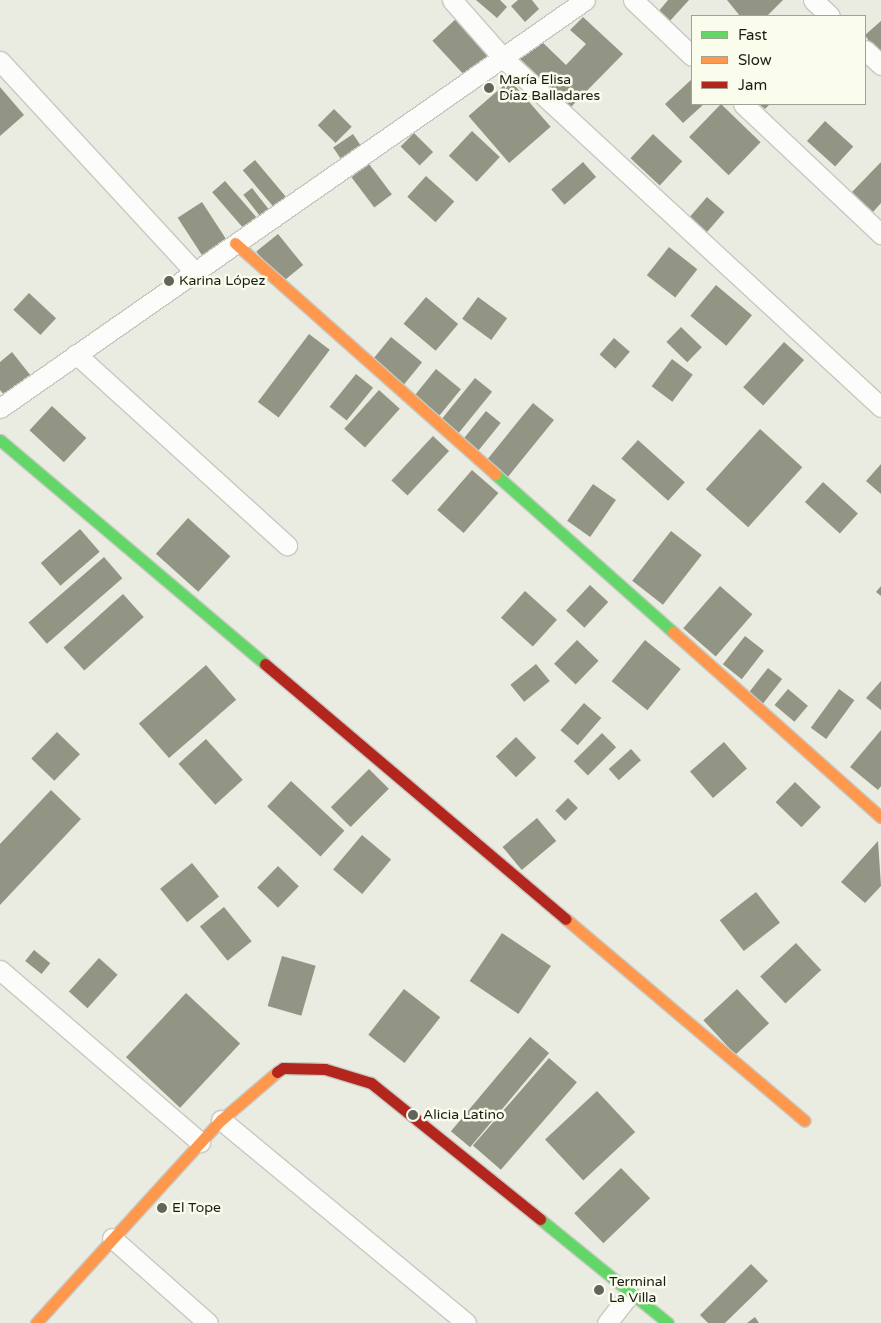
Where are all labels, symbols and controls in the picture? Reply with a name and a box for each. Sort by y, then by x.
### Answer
legend [691,15,866,105]
text: Fast [738,26,767,44]
text: Slow [738,51,772,69]
place label: María Elisa Díaz Balladares [499,72,600,104]
text: Jam [738,76,767,94]
marker: María Elisa Díaz Balladares [483,82,495,94]
place label: Karina López [179,273,265,289]
marker: Karina López [163,275,175,287]
place label: Alicia Latino [423,1107,504,1123]
marker: Alicia Latino [407,1109,419,1121]
place label: El Tope [172,1200,221,1216]
marker: El Tope [156,1202,168,1214]
place label: Terminal La Villa [609,1274,666,1306]
marker: Terminal La Villa [593,1284,605,1296]

